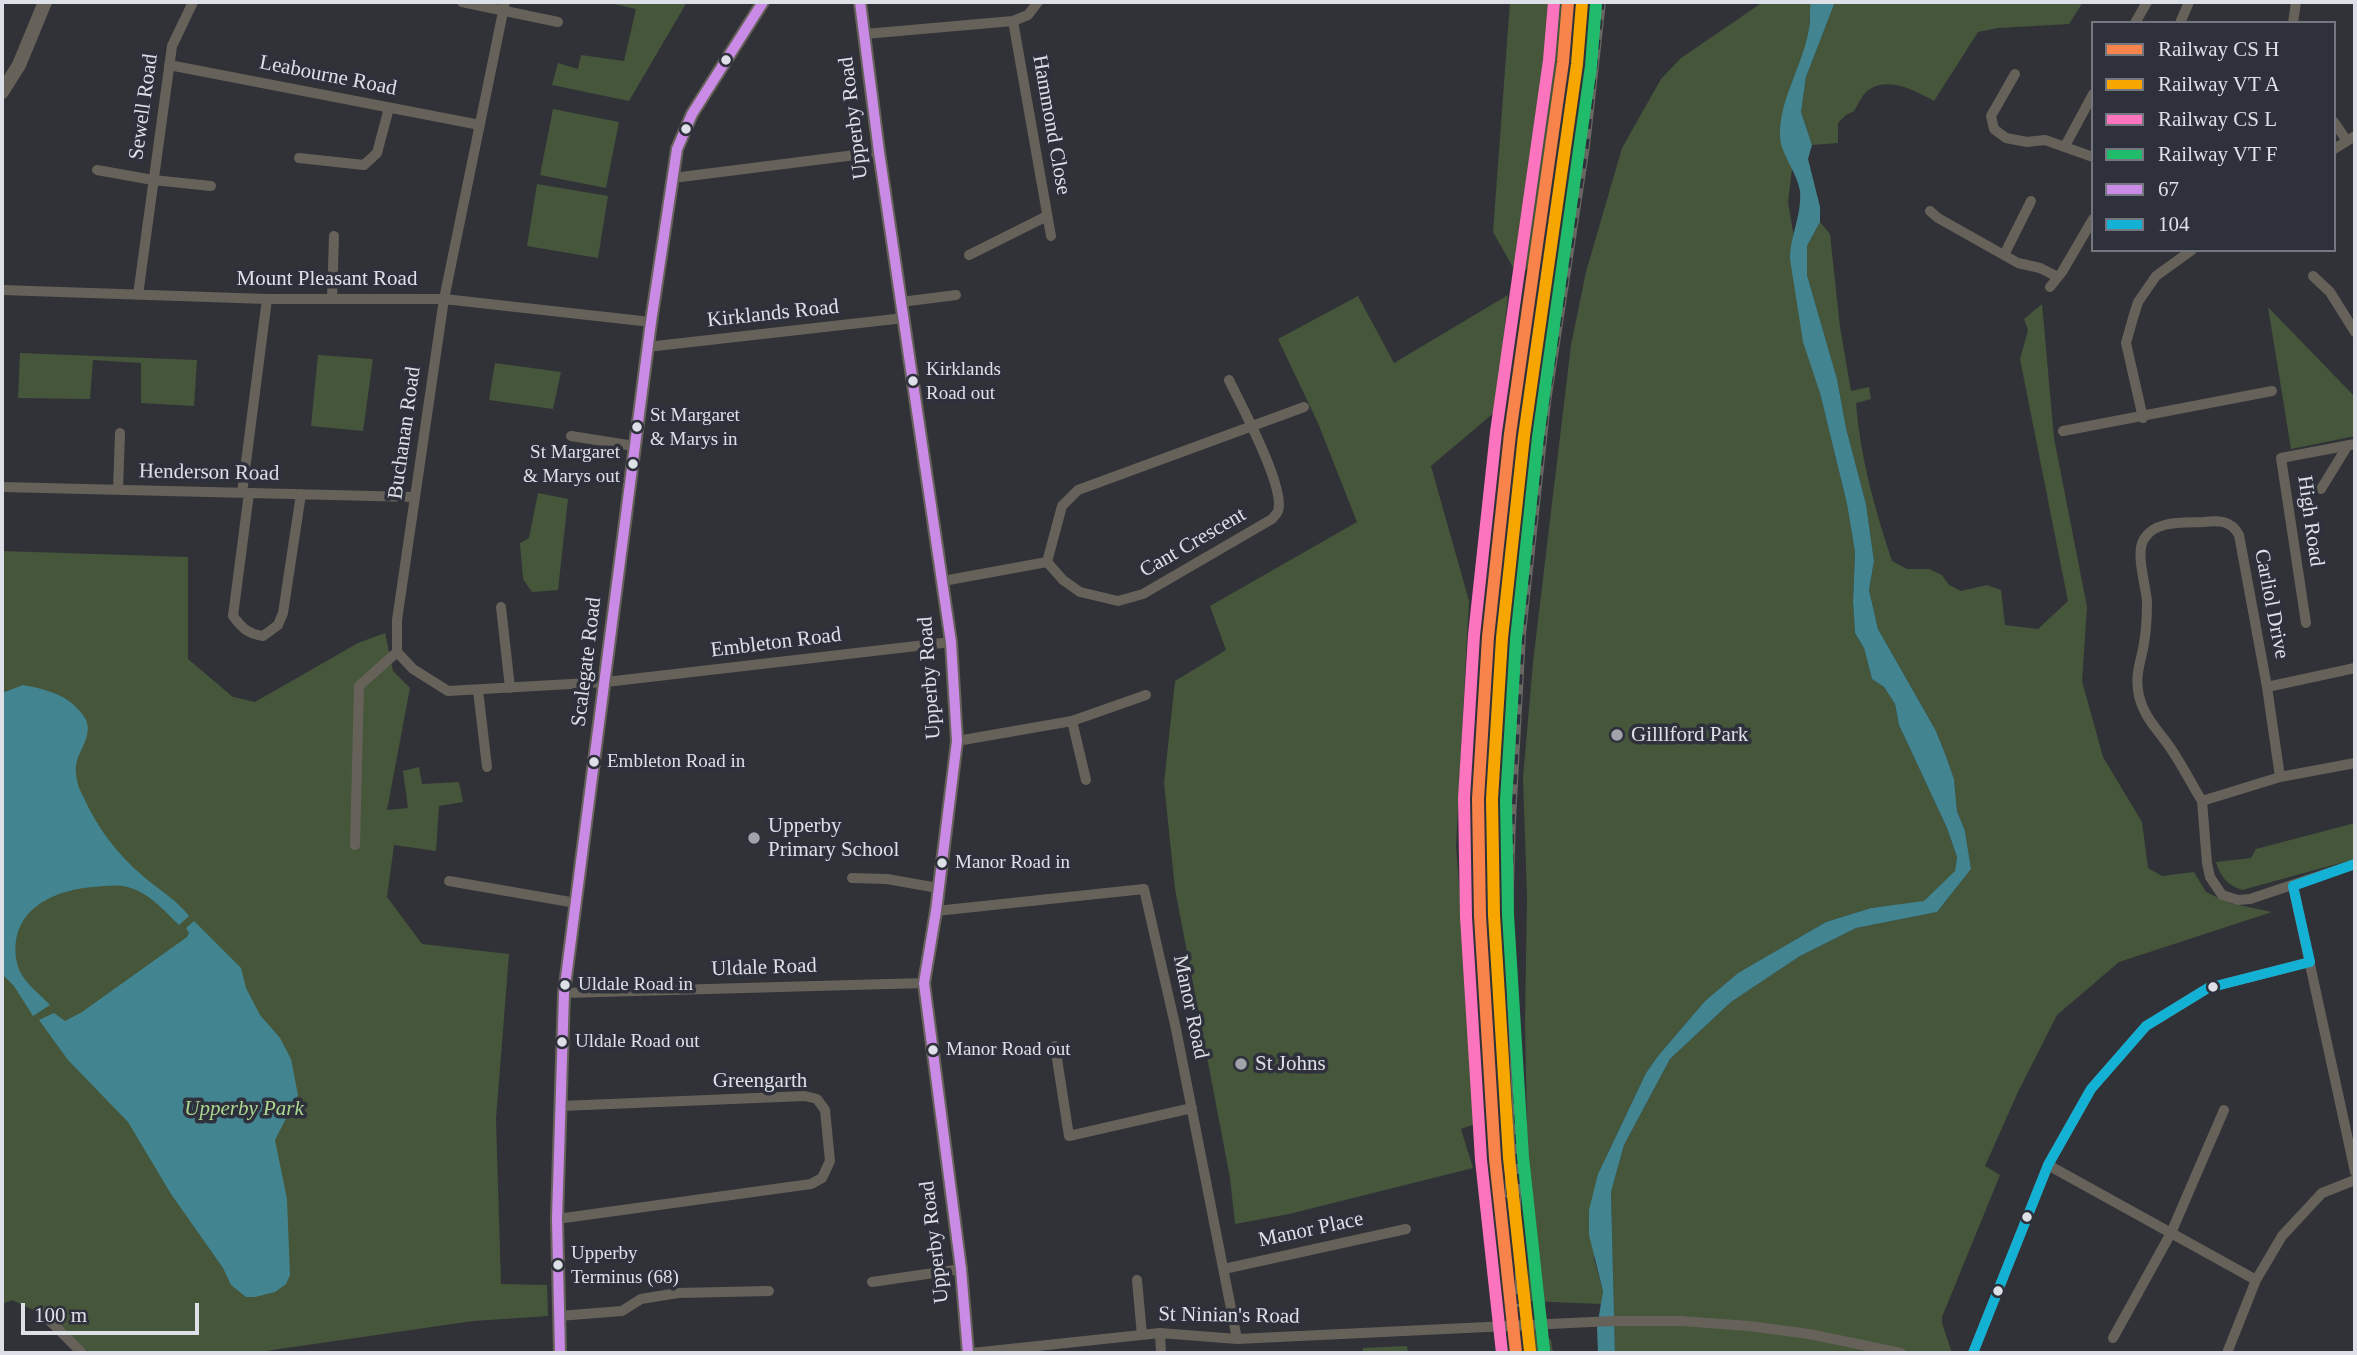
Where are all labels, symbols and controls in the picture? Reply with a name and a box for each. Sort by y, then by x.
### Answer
legend [2091,21,2336,252]
text: Railway CS H [2158,37,2279,61]
street label: Leabourne Road [257,50,399,102]
street label: Sewell Road [124,52,164,162]
unlabelled marker [719,53,733,67]
street label: Hammond Close [1026,53,1076,197]
street label: Upperby Road [834,55,874,181]
text: Railway VT A [2158,72,2280,96]
text: Railway CS L [2158,107,2277,131]
unlabelled marker [679,122,693,136]
text: Railway VT F [2158,142,2277,166]
text: 67 [2158,177,2179,201]
text: 104 [2158,212,2190,236]
street label: Mount Pleasant Road [237,266,417,292]
street label: Kirklands Road [706,295,840,333]
place label: Kirklands Road out [926,359,1001,403]
street label: Buchanan Road [383,365,427,501]
marker: Kirklands Road out [906,374,920,388]
place label: St Margaret & Marys in [650,405,740,449]
marker: St Margaret & Marys in [630,420,644,434]
place label: St Margaret & Marys out [523,442,620,486]
marker: St Margaret & Marys out [626,457,640,471]
street label: Henderson Road [139,459,279,487]
street label: High Road [2291,474,2329,568]
street label: Cant Crescent [1135,502,1251,584]
street label: Carliol Drive [2248,547,2294,661]
street label: Scalegate Road [567,596,607,728]
street label: Upperby Road [913,616,947,740]
street label: Embleton Road [709,622,843,664]
place label: Gilllford Park [1631,722,1748,748]
marker: Gilllford Park [1609,727,1625,743]
place label: Embleton Road in [607,751,745,773]
marker: Embleton Road in [587,755,601,769]
place label: Upperby Primary School [768,813,899,863]
marker: Upperby Primary School [746,830,762,846]
place label: Manor Road in [955,852,1070,874]
marker: Manor Road in [935,856,949,870]
street label: Manor Road [1167,953,1213,1061]
street label: Uldale Road [711,954,817,982]
place label: Uldale Road in [578,974,693,996]
marker: Uldale Road in [558,978,572,992]
unlabelled marker [2206,980,2220,994]
place label: Uldale Road out [575,1031,700,1053]
marker: Uldale Road out [555,1035,569,1049]
place label: Manor Road out [946,1039,1071,1061]
marker: Manor Road out [926,1043,940,1057]
place label: St Johns [1255,1051,1326,1077]
marker: St Johns [1233,1056,1249,1072]
street label: Greengarth [713,1068,807,1094]
park label: Upperby Park [184,1096,304,1122]
street label: Upperby Road [915,1179,955,1305]
street label: Manor Place [1256,1207,1366,1253]
unlabelled marker [2020,1210,2034,1224]
place label: Upperby Terminus (68) [571,1243,679,1287]
marker: Upperby Terminus (68) [551,1258,565,1272]
unlabelled marker [1991,1284,2005,1298]
scale bar [24,1288,203,1332]
street label: St Ninian's Road [1158,1302,1300,1330]
text: 100 m [34,1303,87,1327]

